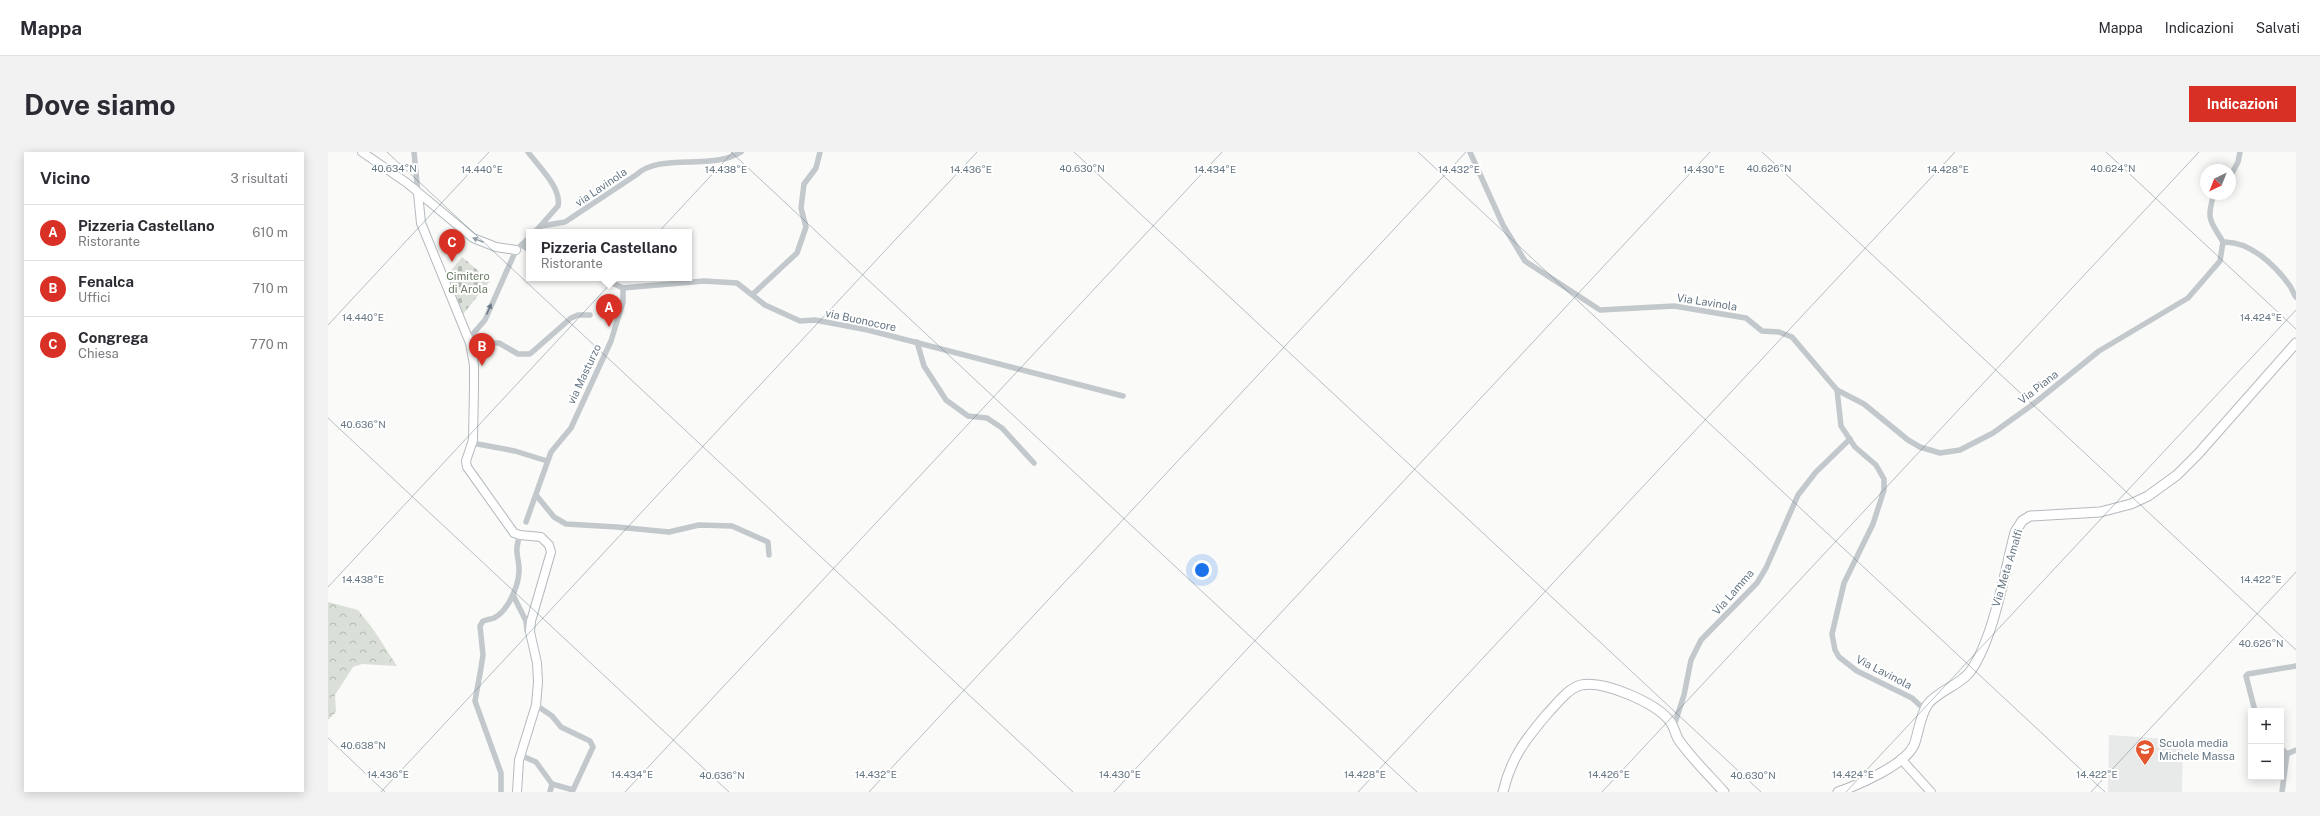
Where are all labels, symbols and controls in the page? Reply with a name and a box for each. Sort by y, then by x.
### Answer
text: Mappa [20,17,82,39]
text: Mappa [2098,20,2143,36]
text: Indicazioni [2165,20,2234,36]
text: Salvati [2256,20,2300,36]
button: Indicazioni [2189,86,2296,122]
text: Dove siamo [24,88,176,121]
text: 40.634°N [371,162,417,174]
text: 40.630°N [1059,162,1105,174]
text: 40.626°N [1746,162,1792,174]
text: 40.624°N [2090,162,2136,174]
text: 14.440°E [461,163,503,175]
text: 14.438°E [705,163,747,175]
text: 14.436°E [950,163,992,175]
text: 14.434°E [1194,163,1236,175]
text: 14.432°E [1438,163,1480,175]
text: 14.430°E [1683,163,1725,175]
text: 14.428°E [1927,163,1969,175]
north arrow [2200,164,2236,200]
street label: via Lavinola [573,165,629,209]
text: Vicino [40,168,90,188]
text: 3 risultati [231,171,288,186]
text: Pizzeria Castellano [78,217,215,234]
text: A [48,225,58,240]
text: 610 m [252,225,288,240]
pin: C [439,229,465,262]
popup [526,229,692,281]
text: Ristorante [78,234,140,249]
one-way arrow [472,236,484,242]
text: Pizzeria Castellano [541,239,677,256]
text: Ristorante [541,256,603,271]
park label: Cimitero di Arola [446,270,490,295]
text: Fenalca [78,273,134,290]
text: B [49,281,57,296]
text: 710 m [252,281,288,296]
text: Uffici [78,290,110,305]
street label: Via Lavinola [1676,291,1738,313]
pin: A [596,294,622,327]
one-way arrow [487,303,493,315]
street label: via Buonocore [824,307,898,333]
text: 14.440°E [342,311,384,323]
text: 14.424°E [2240,311,2282,323]
text: Congrega [78,329,148,346]
pin: B [469,333,495,366]
text: C [48,337,58,352]
text: 770 m [250,337,288,352]
street label: via Masturzo [565,342,603,406]
text: Chiesa [78,346,119,361]
street label: Via Piana [2016,368,2060,406]
text: 40.636°N [340,418,386,430]
street label: Via Meta Amalfi [1989,528,2025,608]
your location [1192,560,1212,580]
street label: Via Lamma [1710,567,1756,617]
text: 14.438°E [342,573,384,585]
text: 14.422°E [2240,573,2282,585]
text: 40.626°N [2238,637,2284,649]
street label: Via Lavinola [1854,653,1914,691]
map controls [2248,708,2284,780]
button: + [2248,708,2284,744]
place label: Scuola media Michele Massa [2159,737,2235,762]
school or university icon: Scuola media Michele Massa [2134,738,2156,766]
text: 40.638°N [340,739,386,751]
button: − [2248,744,2284,780]
text: 14.436°E [367,768,409,780]
text: 14.434°E [611,768,653,780]
text: 14.432°E [855,768,897,780]
text: 14.430°E [1099,768,1141,780]
text: 14.428°E [1344,768,1386,780]
text: 14.426°E [1588,768,1630,780]
text: 14.424°E [1832,768,1874,780]
text: 14.422°E [2076,768,2118,780]
text: 40.636°N [699,769,745,781]
text: 40.630°N [1730,769,1776,781]

